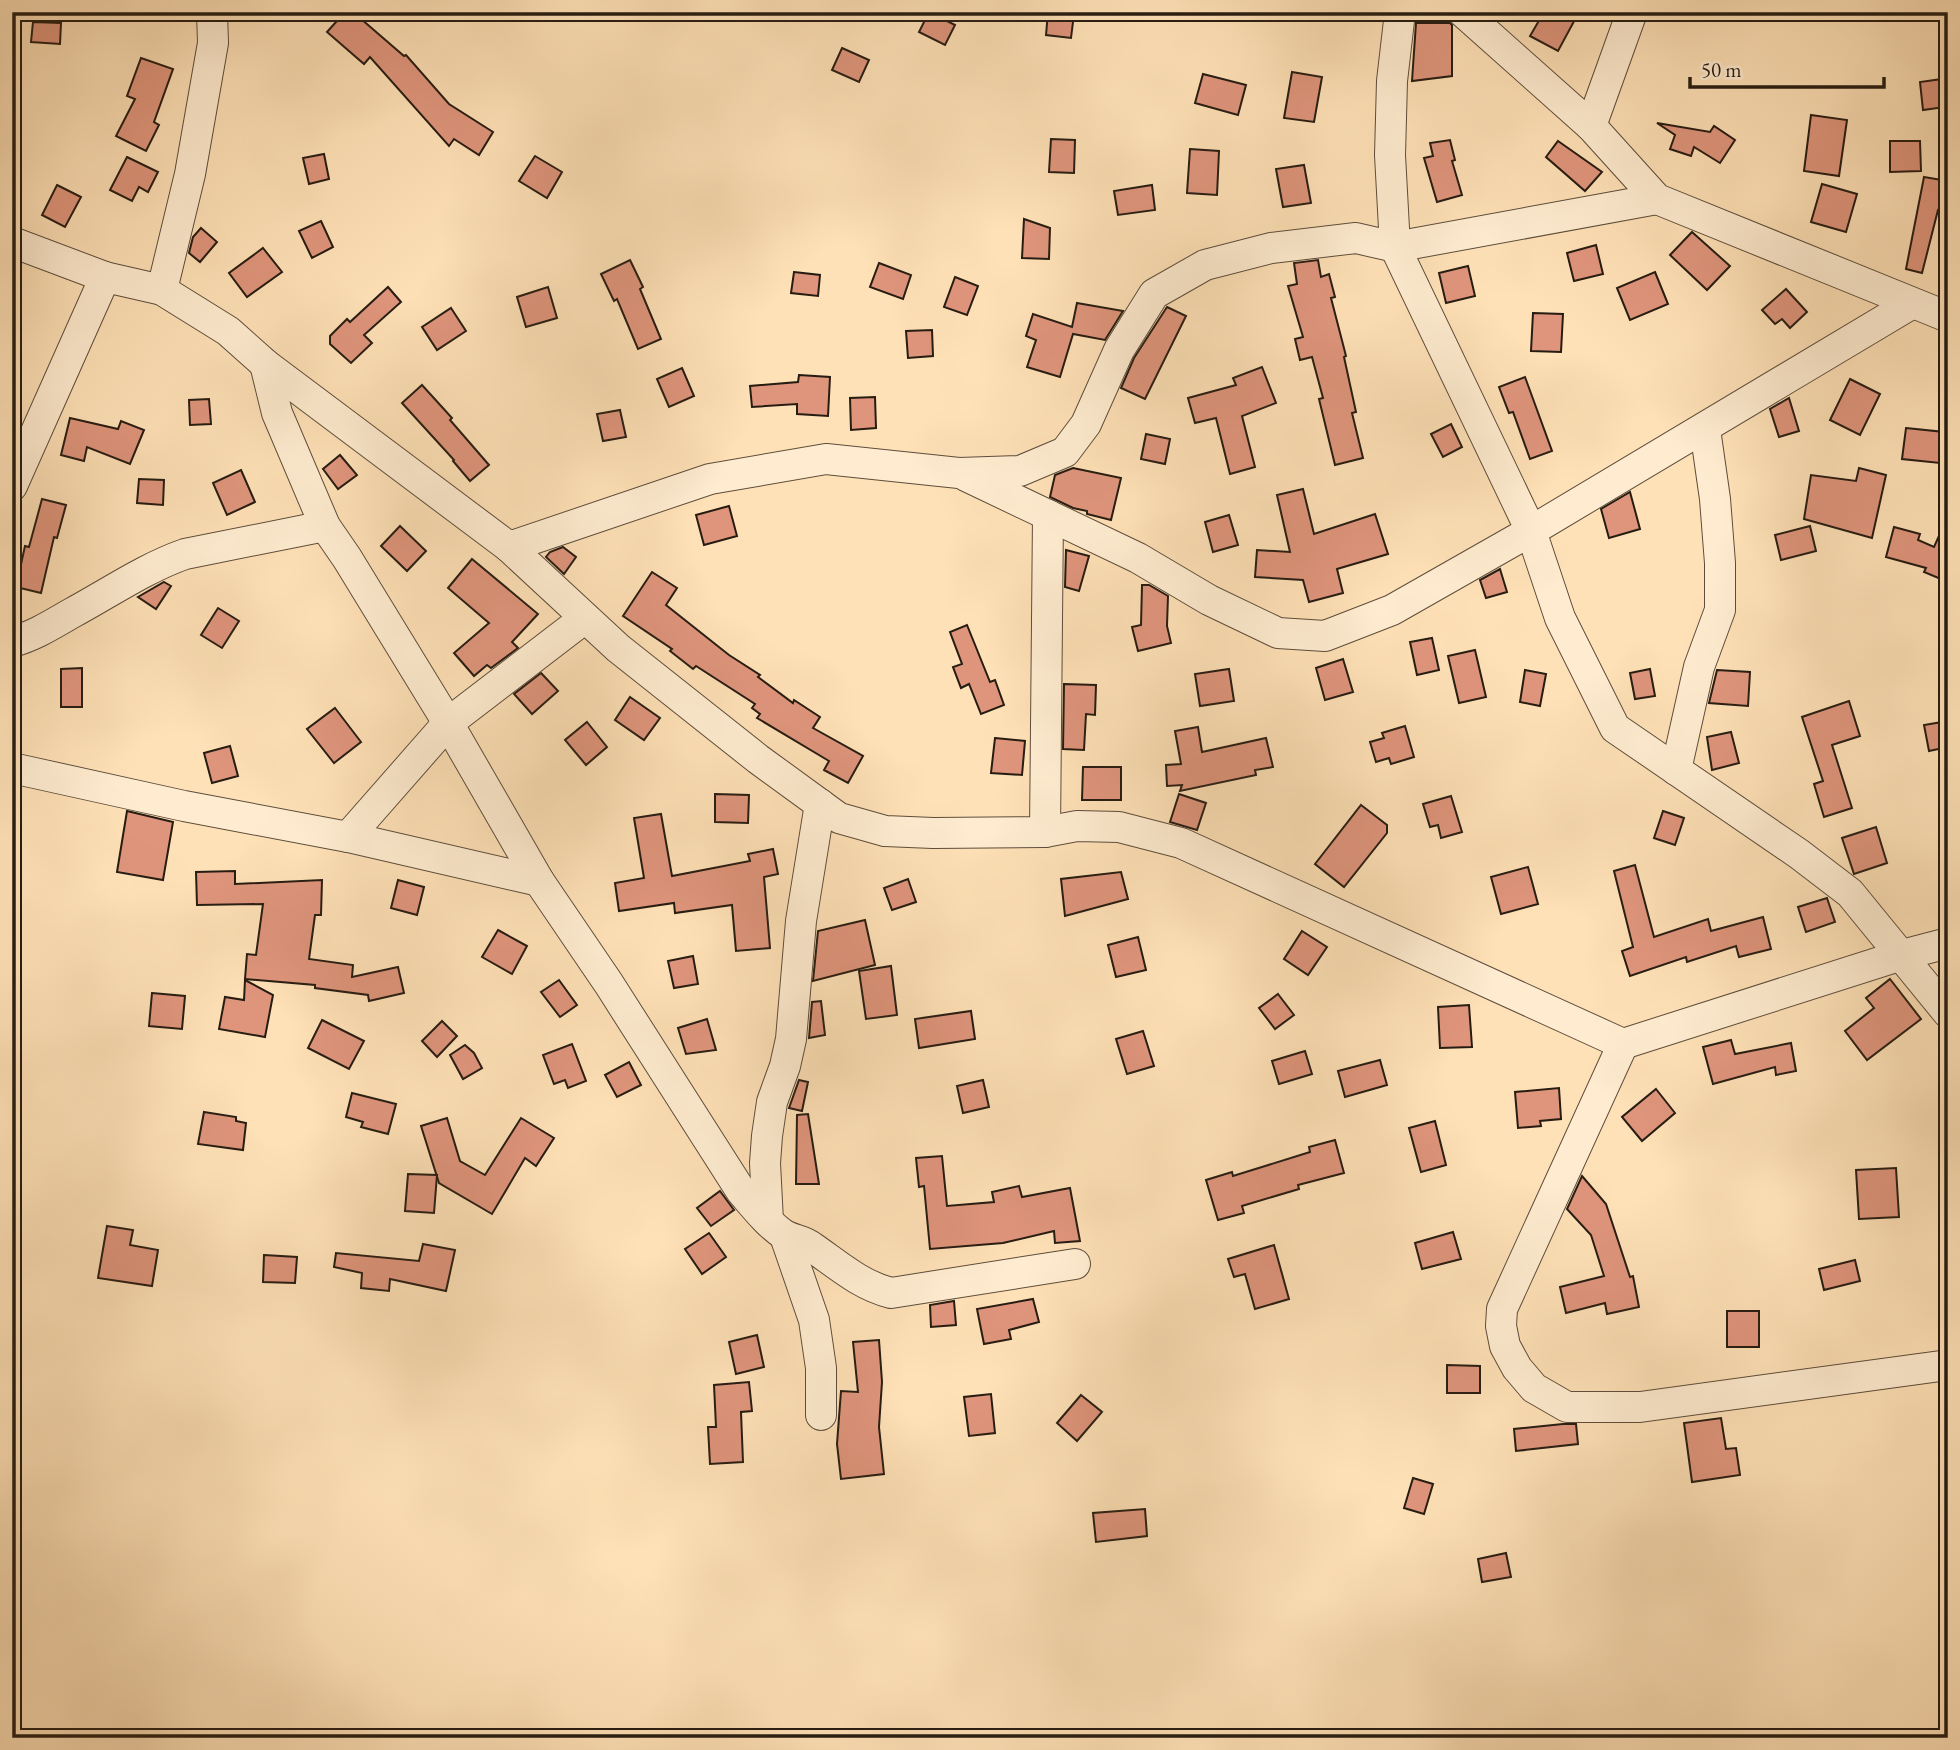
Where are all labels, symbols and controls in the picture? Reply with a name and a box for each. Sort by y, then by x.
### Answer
scale bar [1690,46,1885,90]
text: 50 m [1701,56,1742,83]

